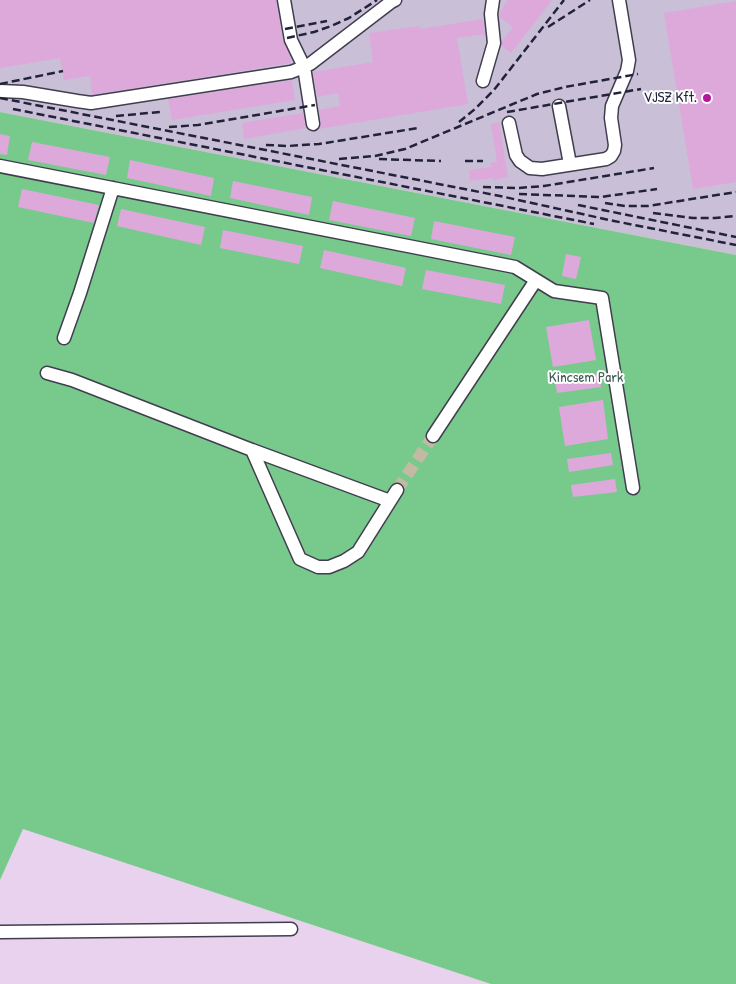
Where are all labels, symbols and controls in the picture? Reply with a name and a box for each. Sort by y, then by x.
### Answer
place label: VJSZ Kft. [643,89,697,107]
marker: VJSZ Kft. [701,92,713,104]
park label: Kincsem Park [549,369,623,387]

